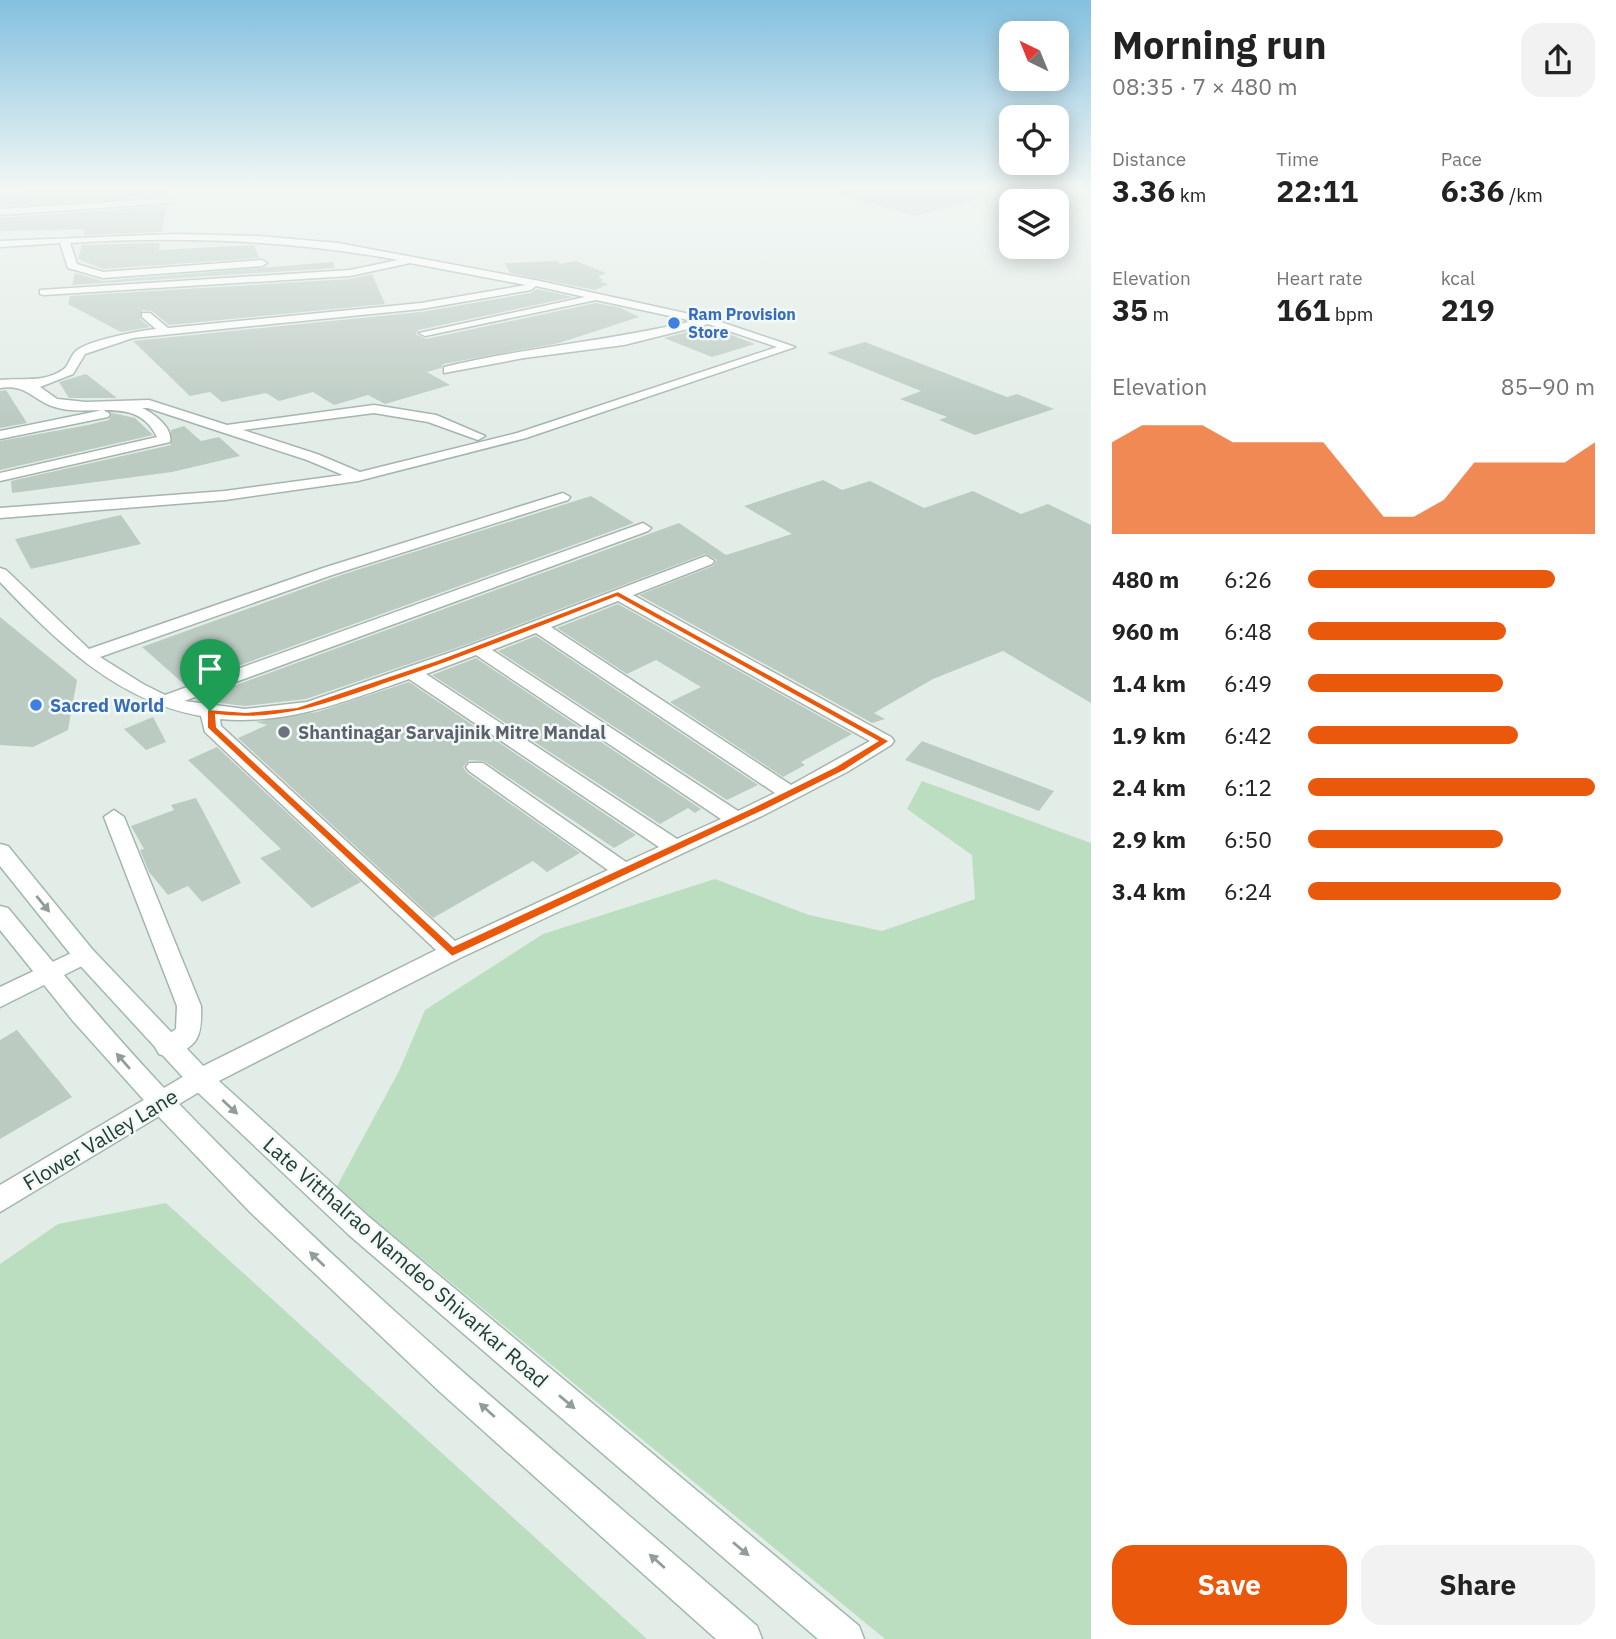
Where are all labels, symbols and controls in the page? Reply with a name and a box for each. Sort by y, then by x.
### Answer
text: Morning run [1112,20,1327,69]
north arrow [999,21,1069,91]
map controls [999,21,1069,259]
button: share [1521,23,1595,97]
text: 08:35 · 7 × 480 m [1112,71,1298,101]
button: locate [999,105,1069,175]
text: Distance [1112,147,1186,171]
text: Time [1276,147,1319,171]
text: Pace [1441,147,1482,171]
text: 3.36 [1112,171,1175,210]
text: 22:11 [1276,171,1358,210]
text: 6:36 [1441,171,1505,210]
text: km [1175,183,1206,207]
text: /km [1505,183,1543,207]
button: layers [999,189,1069,259]
text: Elevation [1112,266,1191,290]
text: Heart rate [1276,266,1363,290]
text: kcal [1441,266,1475,290]
text: 35 [1112,290,1148,329]
text: 161 [1276,290,1330,329]
text: 219 [1441,290,1495,329]
text: m [1148,302,1169,326]
text: bpm [1330,302,1373,326]
place label: Ram Provision Store [688,304,796,342]
marker: Ram Provision Store [666,315,682,331]
text: Elevation [1112,371,1207,401]
text: 85–90 m [1501,371,1595,401]
text: 480 m [1112,564,1179,594]
text: 6:26 [1224,564,1272,594]
text: 960 m [1112,616,1179,646]
text: 6:48 [1224,616,1272,646]
pin [180,639,240,711]
icon: arrive [191,650,229,688]
text: 1.4 km [1112,668,1186,698]
text: 6:49 [1224,668,1272,698]
place label: Sacred World [50,694,164,717]
marker: Sacred World [28,697,44,713]
text: 1.9 km [1112,720,1186,750]
text: 6:42 [1224,720,1272,750]
place label: Shantinagar Sarvajinik Mitre Mandal [298,721,606,744]
marker: Shantinagar Sarvajinik Mitre Mandal [276,724,292,740]
text: 2.4 km [1112,772,1186,802]
text: 6:12 [1224,772,1272,802]
text: 2.9 km [1112,824,1186,854]
text: 6:50 [1224,824,1272,854]
text: 3.4 km [1112,876,1186,906]
text: 6:24 [1224,876,1272,906]
one-way arrow [35,896,50,913]
one-way arrow [116,1053,131,1070]
street label: Flower Valley Lane [17,1082,183,1196]
one-way arrow [221,1099,239,1115]
street label: Late Vitthalrao Namdeo Shivarkar Road [258,1130,554,1394]
one-way arrow [309,1251,326,1267]
one-way arrow [558,1394,576,1410]
one-way arrow [478,1403,495,1418]
one-way arrow [732,1541,749,1556]
button: Save [1112,1545,1347,1625]
button: Share [1361,1545,1595,1625]
one-way arrow [648,1553,666,1569]

